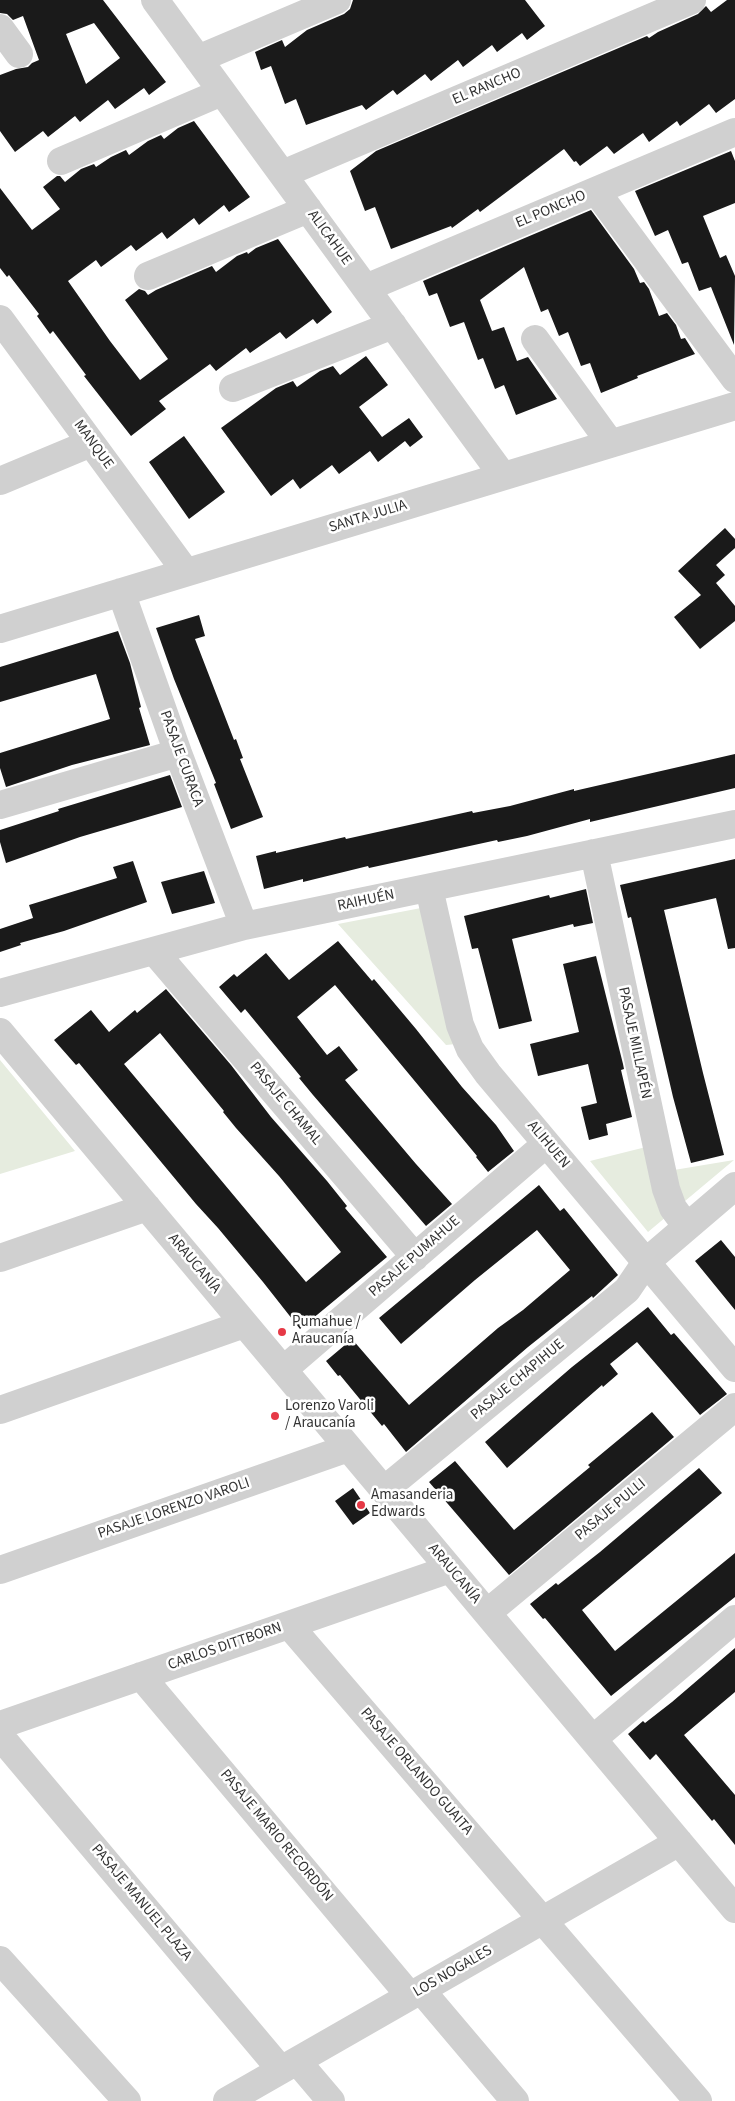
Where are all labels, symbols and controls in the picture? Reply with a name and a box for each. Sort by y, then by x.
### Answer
street label: EL RANCHO [450,64,524,110]
street label: EL PONCHO [513,187,589,233]
street label: ALICAHUE [303,207,355,269]
street label: MANQUE [69,417,117,473]
street label: SANTA JULIA [327,497,409,537]
street label: PASAJE CURACA [155,708,207,810]
street label: RAIHUÉN [336,886,396,916]
street label: PASAJE MILLAPÉN [613,985,655,1101]
street label: PASAJE CHAMAL [245,1059,325,1149]
street label: ALIHUEN [523,1118,573,1172]
street label: PASAJE PUMAHUE [366,1213,464,1301]
street label: ARAUCANÍA [164,1230,224,1298]
place label: Pumahue / Araucanía [292,1314,361,1349]
marker: Pumahue / Araucanía [276,1326,288,1338]
street label: PASAJE CHAPIHUE [468,1336,568,1424]
place label: Lorenzo Varoli / Araucanía [285,1398,374,1433]
marker: Lorenzo Varoli / Araucanía [269,1410,281,1422]
street label: PASAJE LORENZO VAROLI [96,1475,252,1543]
street label: PASAJE PULLI [572,1475,650,1545]
place label: Amasanderia Edwards [371,1487,453,1522]
marker: Amasanderia Edwards [355,1499,367,1511]
street label: ARAUCANÍA [424,1540,484,1608]
street label: CARLOS DITTBORN [166,1619,284,1675]
street label: PASAJE ORLANDO GUAITA [356,1705,476,1839]
street label: PASAJE MARIO RECORDÓN [216,1766,336,1906]
street label: PASAJE MANUEL PLAZA [87,1841,195,1965]
street label: LOS NOGALES [410,1942,496,2002]

